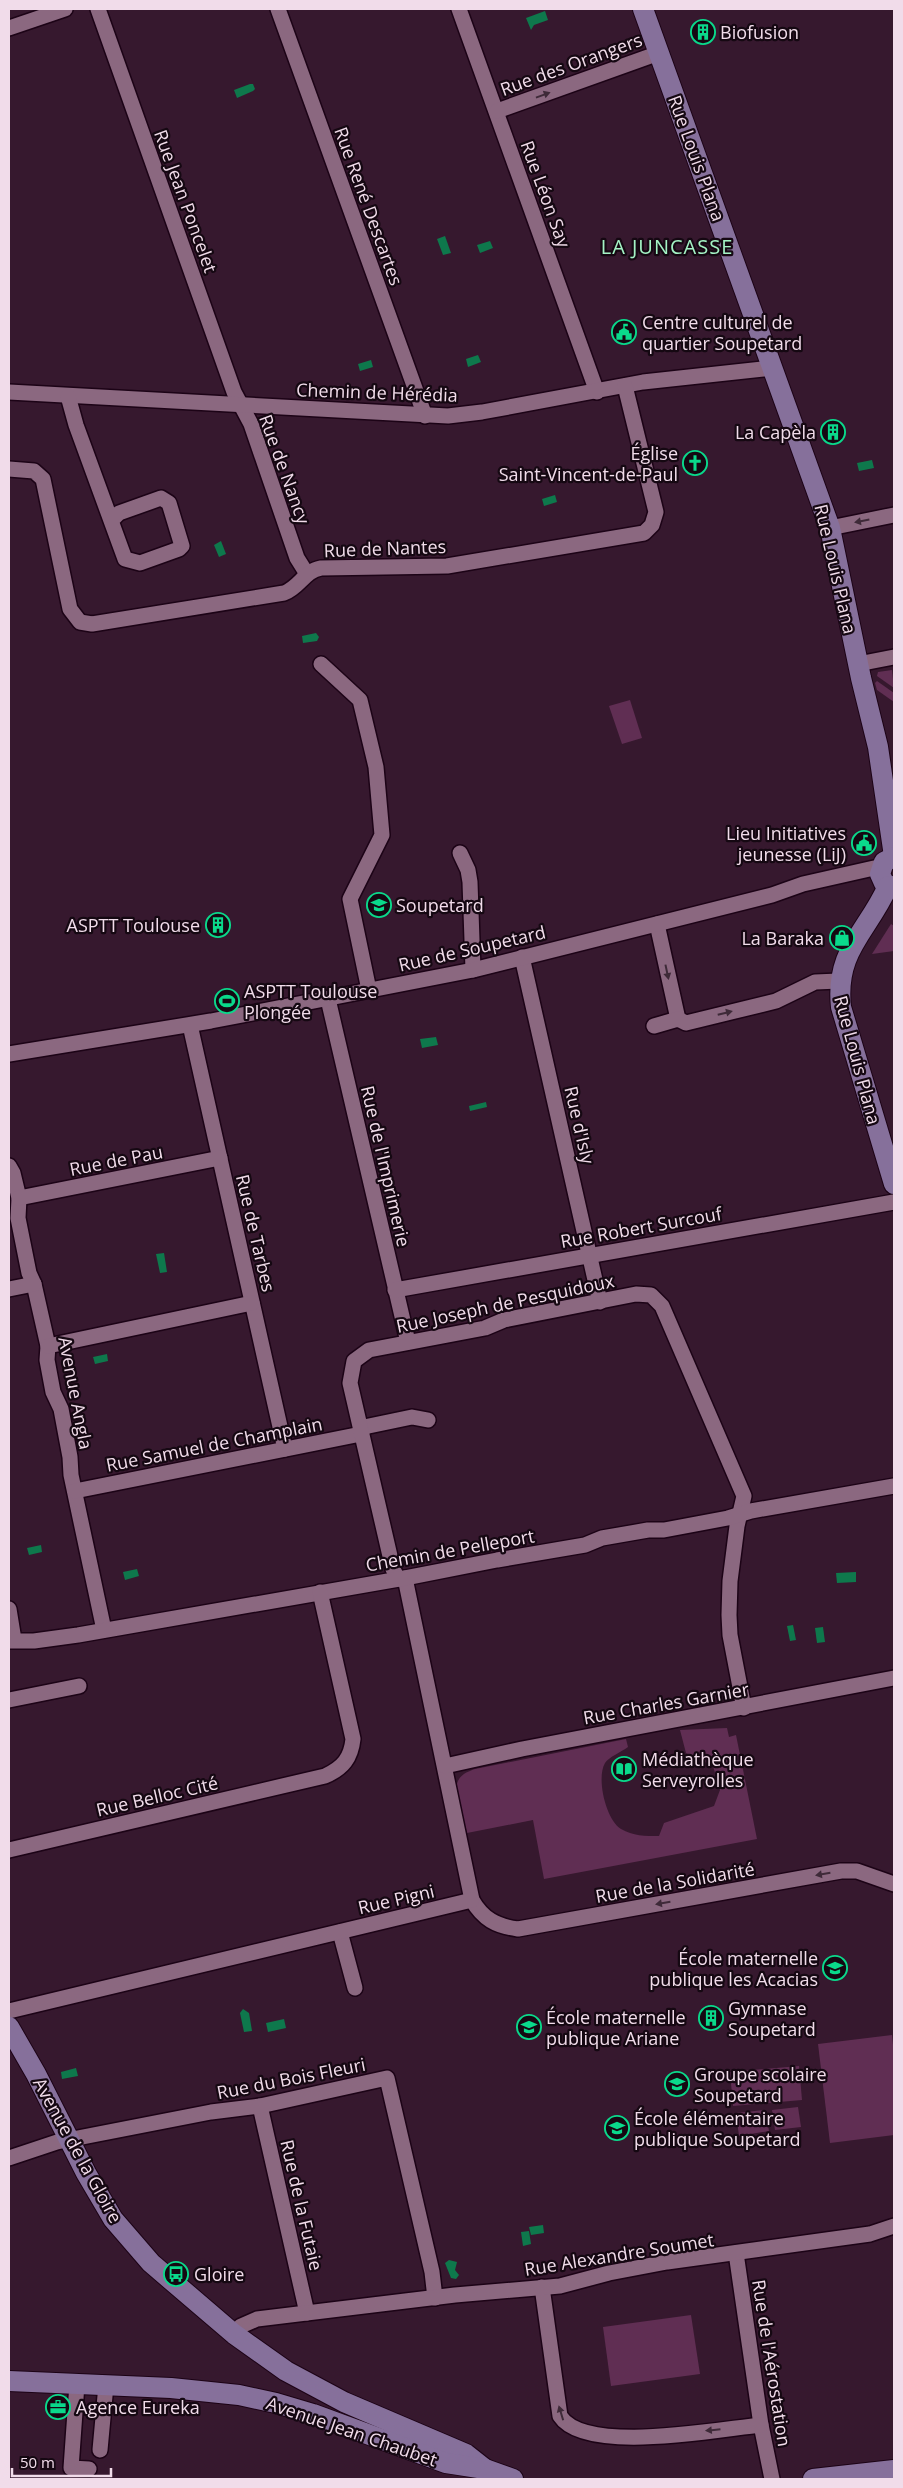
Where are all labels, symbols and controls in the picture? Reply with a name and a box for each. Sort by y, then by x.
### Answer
building icon: Biofusion [690,19,716,45]
place label: Biofusion [720,20,799,44]
street label: Rue des Orangers [497,27,645,101]
one-way arrow [535,91,550,98]
street label: Rue Louis Plana [663,92,731,224]
street label: Rue René Descartes [329,124,409,288]
street label: Rue Jean Poncelet [149,126,223,276]
street label: Rue Léon Say [516,137,577,252]
district label: LA JUNCASSE [601,233,733,260]
place label: Centre culturel de quartier Soupetard [642,310,802,355]
public building icon: Centre culturel de quartier Soupetard [611,319,637,345]
street label: Chemin de Hérédia [296,377,458,407]
street label: Rue de Nancy [254,411,316,528]
building icon: La Capèla [820,419,846,445]
place label: La Capèla [735,420,816,444]
place label: Église Saint-Vincent-de-Paul [499,441,678,486]
church icon: Église Saint-Vincent-de-Paul [682,450,708,476]
street label: Rue Louis Plana [809,502,863,636]
one-way arrow [854,518,870,526]
street label: Rue de Nantes [323,534,447,562]
place label: Lieu Initiatives jeunesse (LiJ) [726,821,846,866]
public building icon: Lieu Initiatives jeunesse (LiJ) [851,830,877,856]
school or university icon: Soupetard [366,892,392,918]
place label: Soupetard [396,893,484,917]
building icon: ASPTT Toulouse [205,912,231,938]
place label: ASPTT Toulouse [67,913,200,937]
street label: Rue de Soupetard [396,919,548,977]
shop icon: La Baraka [829,925,855,951]
place label: La Baraka [741,926,824,950]
one-way arrow [663,964,671,979]
place label: ASPTT Toulouse Plongée [244,979,377,1024]
sports icon: ASPTT Toulouse Plongée [214,988,240,1014]
street label: Rue Louis Plana [829,993,887,1127]
one-way arrow [717,1009,732,1017]
street label: Rue de l'Imprimerie [356,1083,416,1249]
street label: Rue d'Isly [559,1084,601,1167]
street label: Rue de Pau [67,1139,165,1181]
street label: Rue de Tarbes [231,1172,281,1294]
street label: Rue Robert Surcouf [559,1201,724,1253]
street label: Rue Joseph de Pesquidoux [394,1268,617,1338]
street label: Avenue Angla [53,1335,99,1451]
street label: Rue Samuel de Champlain [104,1411,324,1477]
street label: Chemin de Pelleport [364,1523,536,1577]
street label: Rue Charles Garnier [581,1676,751,1729]
place label: Médiathèque Serveyrolles [642,1747,754,1792]
library icon: Médiathèque Serveyrolles [611,1756,637,1782]
street label: Rue Belloc Cité [94,1770,220,1822]
street label: Rue de la Solidarité [594,1856,756,1908]
one-way arrow [815,1871,831,1879]
street label: Rue Pigni [355,1879,437,1919]
one-way arrow [655,1899,671,1907]
place label: École maternelle publique les Acacias [649,1946,818,1991]
school or university icon: École maternelle publique les Acacias [822,1955,848,1981]
place label: Gymnase Soupetard [728,1996,816,2041]
place label: École maternelle publique Ariane [546,2005,686,2050]
building icon: Gymnase Soupetard [698,2005,724,2031]
school or university icon: École maternelle publique Ariane [516,2014,542,2040]
street label: Rue du Bois Fleuri [215,2052,367,2104]
place label: Groupe scolaire Soupetard [694,2062,827,2107]
school or university icon: Groupe scolaire Soupetard [664,2071,690,2097]
street label: Avenue de la Gloire [28,2073,128,2227]
place label: École élémentaire publique Soupetard [634,2106,801,2151]
school or university icon: École élémentaire publique Soupetard [604,2115,630,2141]
street label: Rue de la Futaie [275,2137,329,2273]
street label: Rue Alexandre Soumet [523,2227,715,2281]
bus stop icon: Gloire [163,2261,189,2287]
place label: Gloire [194,2262,244,2286]
street label: Rue de l'Aérostation [747,2278,797,2448]
street label: Avenue Jean Chaubet [263,2391,441,2471]
office icon: Agence Eureka [45,2394,71,2420]
place label: Agence Eureka [76,2395,200,2419]
one-way arrow [556,2406,564,2421]
one-way arrow [704,2426,720,2434]
scale bar [12,2446,111,2478]
text: 50 m [20,2452,55,2472]

